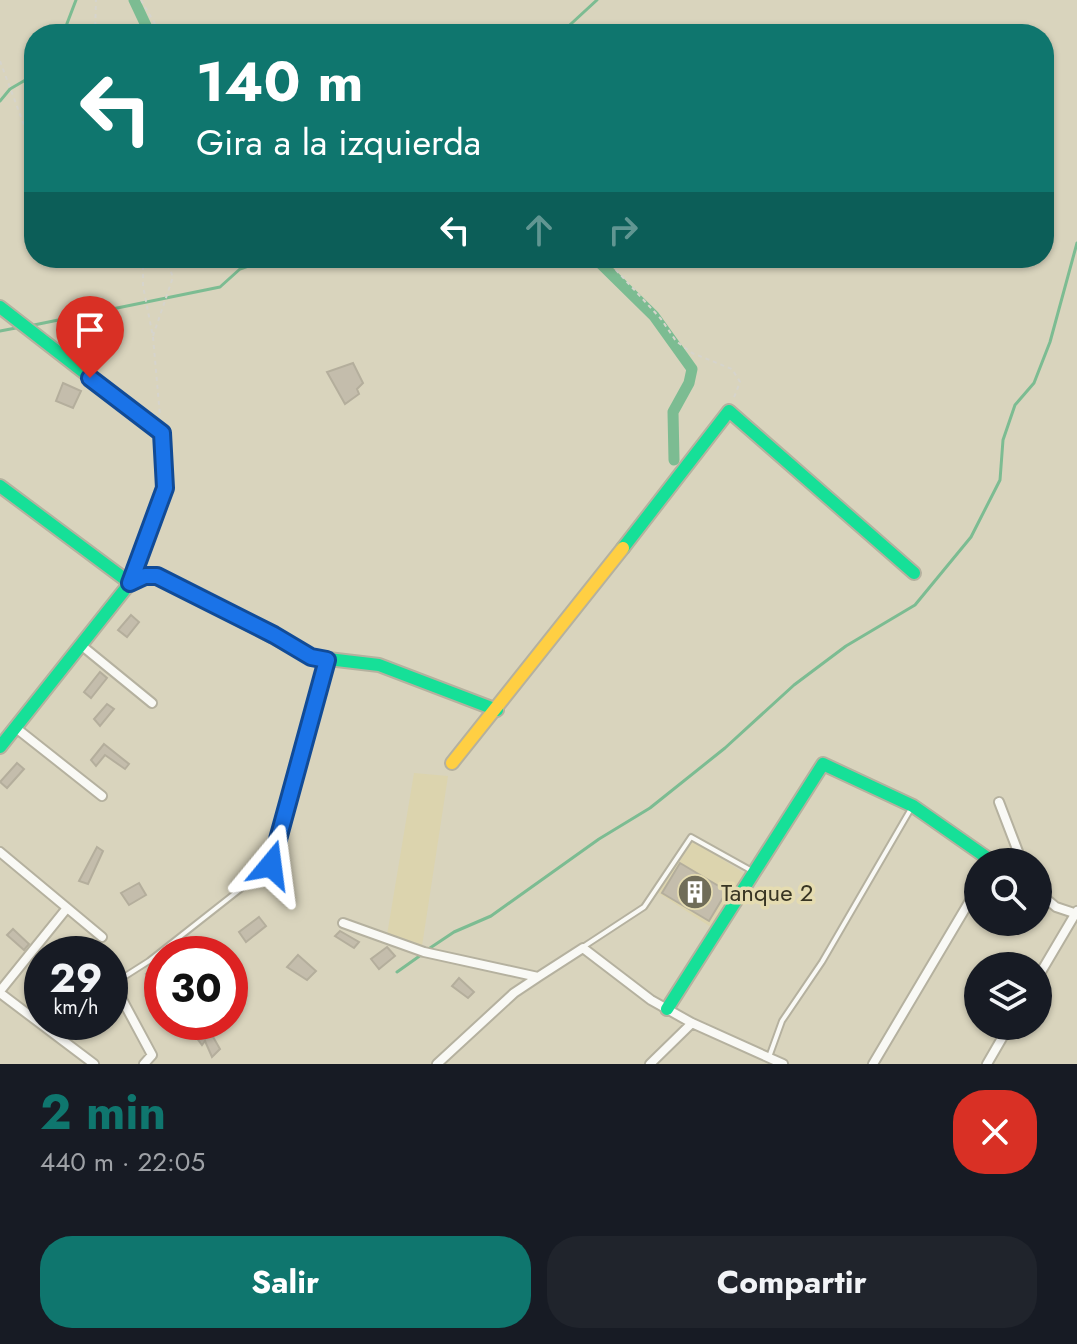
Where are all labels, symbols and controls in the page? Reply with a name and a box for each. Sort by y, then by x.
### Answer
text: 140 m [196,41,363,122]
icon: left [64,56,168,160]
text: Gira a la izquierda [196,116,481,168]
icon: left [433,208,477,252]
icon: ahead [517,208,561,252]
icon: right [601,208,645,252]
pin [56,296,124,378]
icon: arrive [68,308,112,352]
position arrow [229,823,313,907]
map controls [964,848,1052,1040]
button: search [964,848,1052,936]
building icon: Tanque 2 [676,873,714,911]
place label: Tanque 2 [721,875,813,910]
speed limit sign: 30 [144,936,248,1040]
text: 29 [50,949,103,1007]
button: layers [964,952,1052,1040]
text: km/h [53,993,99,1022]
text: 2 min [40,1078,166,1147]
button: close [953,1090,1037,1174]
text: 440 m · 22:05 [40,1143,205,1181]
button: Salir [40,1236,531,1328]
button: Compartir [547,1236,1037,1328]

